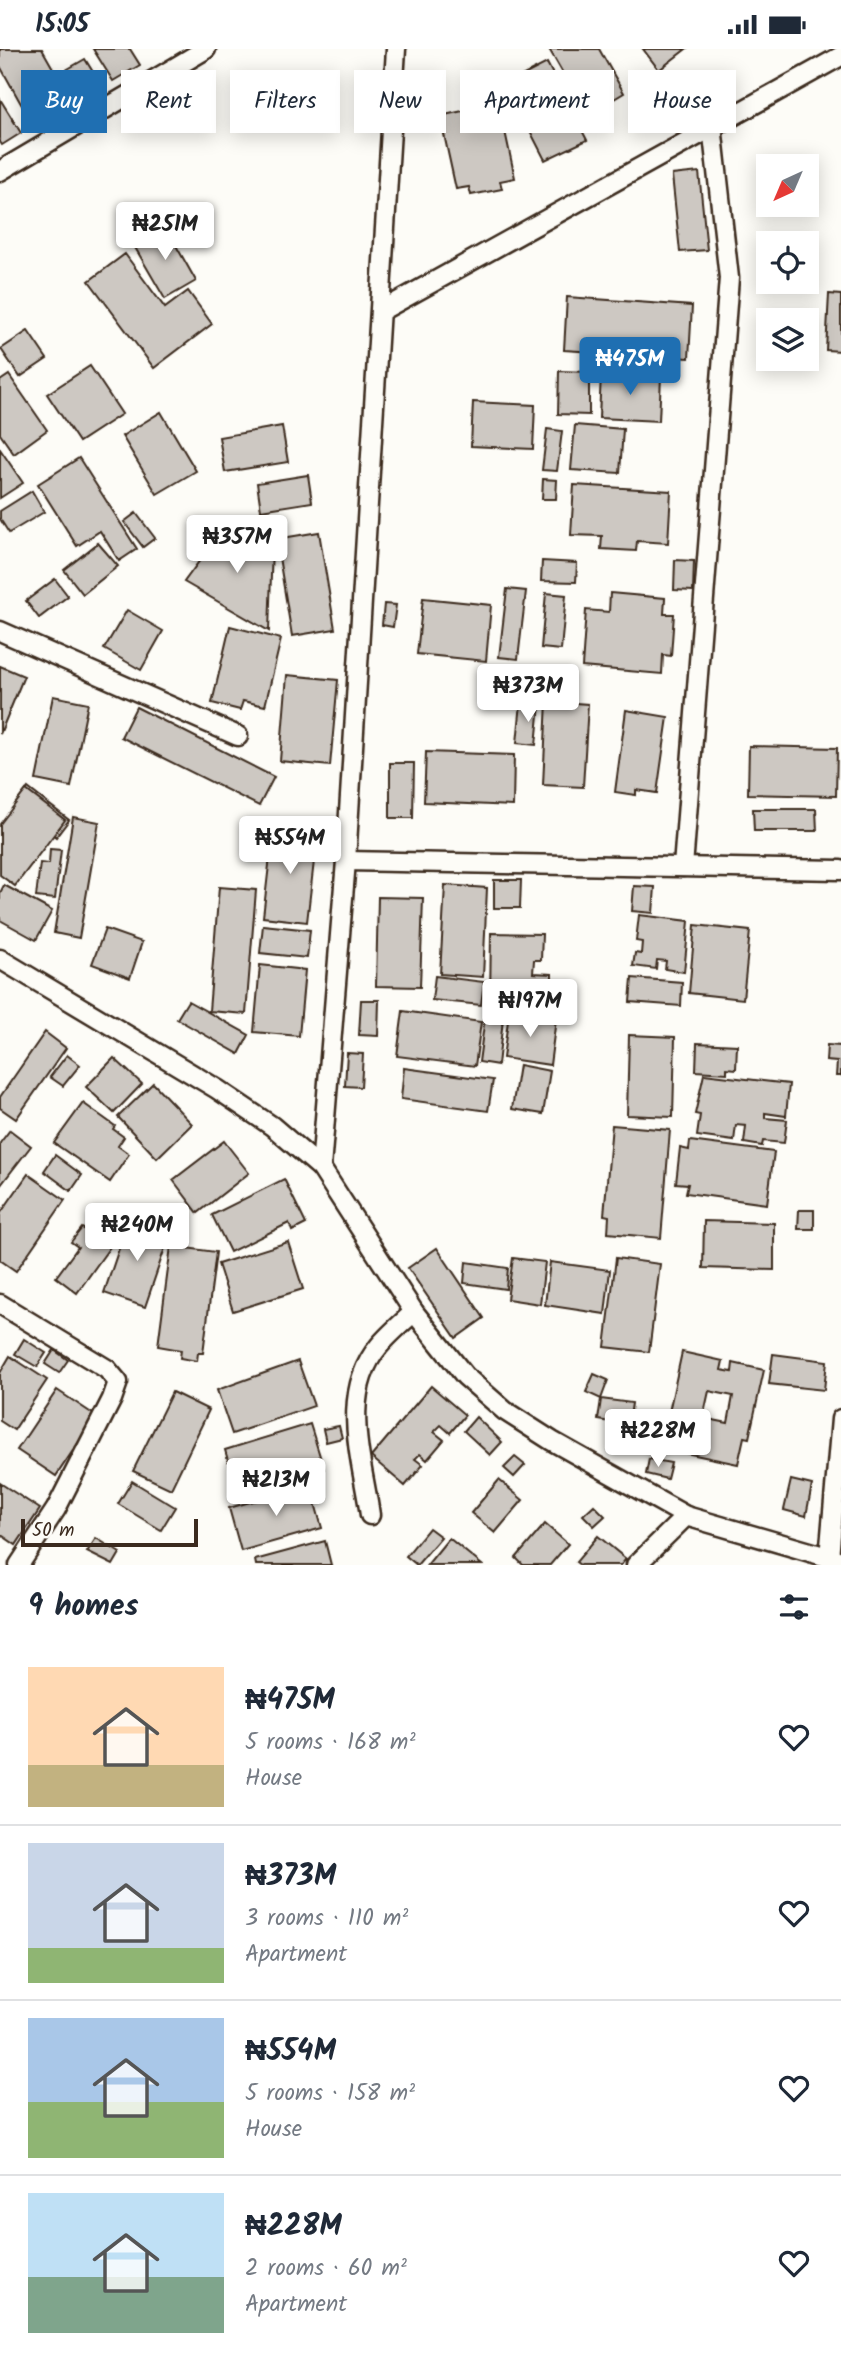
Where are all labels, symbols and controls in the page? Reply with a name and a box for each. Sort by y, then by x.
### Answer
text: 15:05 [35,4,89,46]
chip: Buy [21,70,107,133]
chip: Rent [121,70,216,133]
chip: Filters [230,70,340,133]
chip: New [354,70,446,133]
chip: Apartment [460,70,614,133]
chip: House [628,70,736,133]
north arrow [756,154,819,217]
map controls [756,154,819,371]
pin: ₦251M [116,203,214,262]
text: ₦251M [132,207,198,243]
button: locate [756,231,819,294]
button: layers [756,308,819,371]
pin: ₦475M [581,337,679,397]
text: ₦475M [595,342,665,378]
pin: ₦357M [188,515,286,575]
text: ₦357M [202,520,272,556]
pin: ₦373M [479,665,577,724]
text: ₦373M [493,669,563,705]
pin: ₦554M [241,817,339,876]
text: ₦554M [255,821,325,857]
pin: ₦197M [481,979,579,1039]
text: ₦197M [498,984,562,1020]
pin: ₦240M [88,1203,186,1263]
text: ₦240M [101,1208,173,1244]
pin: ₦228M [609,1409,707,1469]
text: ₦228M [621,1414,695,1450]
pin: ₦213M [227,1459,325,1518]
text: ₦213M [243,1463,309,1499]
scale bar [21,1516,198,1548]
text: 50 m [32,1516,74,1546]
text: 9 homes [28,1583,139,1631]
icon: filters [775,1588,813,1626]
text: ₦475M [245,1677,335,1725]
icon: home [84,1695,168,1779]
icon: heart [775,1718,813,1756]
text: 5 rooms · 168 m² [245,1725,416,1761]
text: House [245,1761,302,1797]
text: ₦373M [245,1853,336,1901]
icon: home [84,1871,168,1955]
icon: heart [775,1894,813,1932]
text: 3 rooms · 110 m² [245,1901,408,1937]
text: Apartment [245,1937,347,1973]
text: ₦554M [245,2028,336,2076]
icon: home [84,2046,168,2130]
icon: heart [775,2069,813,2107]
text: 5 rooms · 158 m² [245,2076,415,2112]
text: House [245,2112,302,2148]
text: ₦228M [245,2203,342,2251]
icon: home [84,2221,168,2305]
icon: heart [775,2244,813,2282]
text: 2 rooms · 60 m² [245,2251,407,2287]
text: Apartment [245,2287,347,2323]

